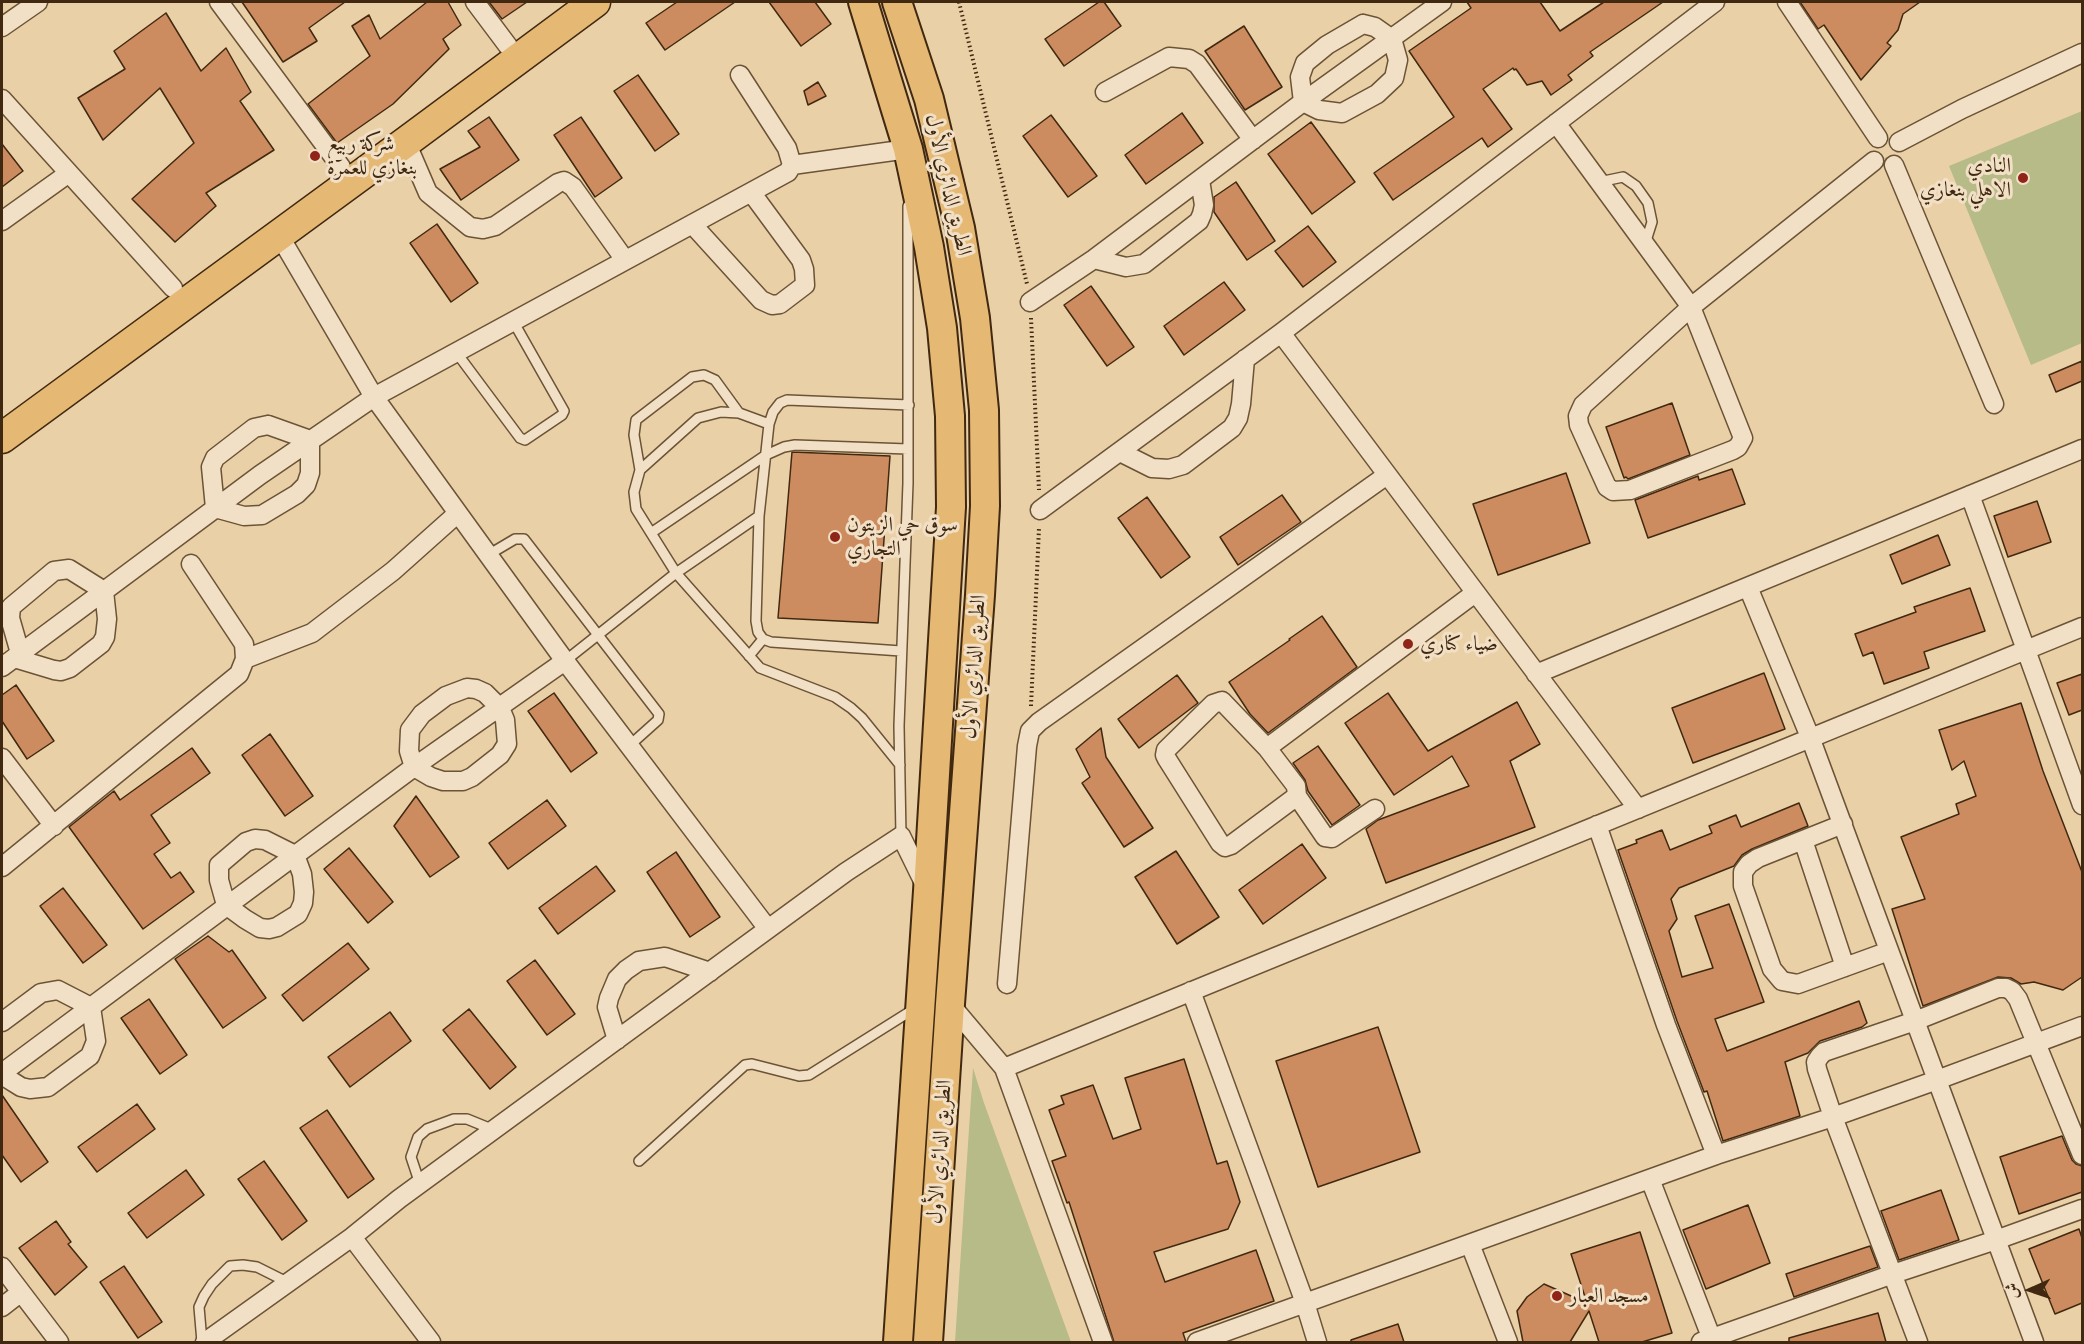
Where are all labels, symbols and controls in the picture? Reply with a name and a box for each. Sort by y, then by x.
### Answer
street label: الطريق الدائري الأول [919,112,977,258]
place label: شركة ربيع بنغازي للعمرة [327,131,417,181]
marker: شركة ربيع بنغازي للعمرة [308,149,322,163]
place label: النادي الاهلي بنغازي [1920,153,2011,203]
marker: النادي الاهلي بنغازي [2016,171,2030,185]
place label: سوق حي الزيتون التجاري [847,512,958,562]
marker: سوق حي الزيتون التجاري [828,530,842,544]
street label: الطريق الدائري الأول [956,594,992,740]
place label: ضياء كناري [1420,631,1498,657]
marker: ضياء كناري [1401,637,1415,651]
street label: الطريق الدائري الأول [922,1079,958,1225]
north arrow [2000,1260,2060,1320]
text: ش [2001,1282,2022,1299]
place label: مسجد العبار [1569,1283,1649,1309]
marker: مسجد العبار [1550,1289,1564,1303]

